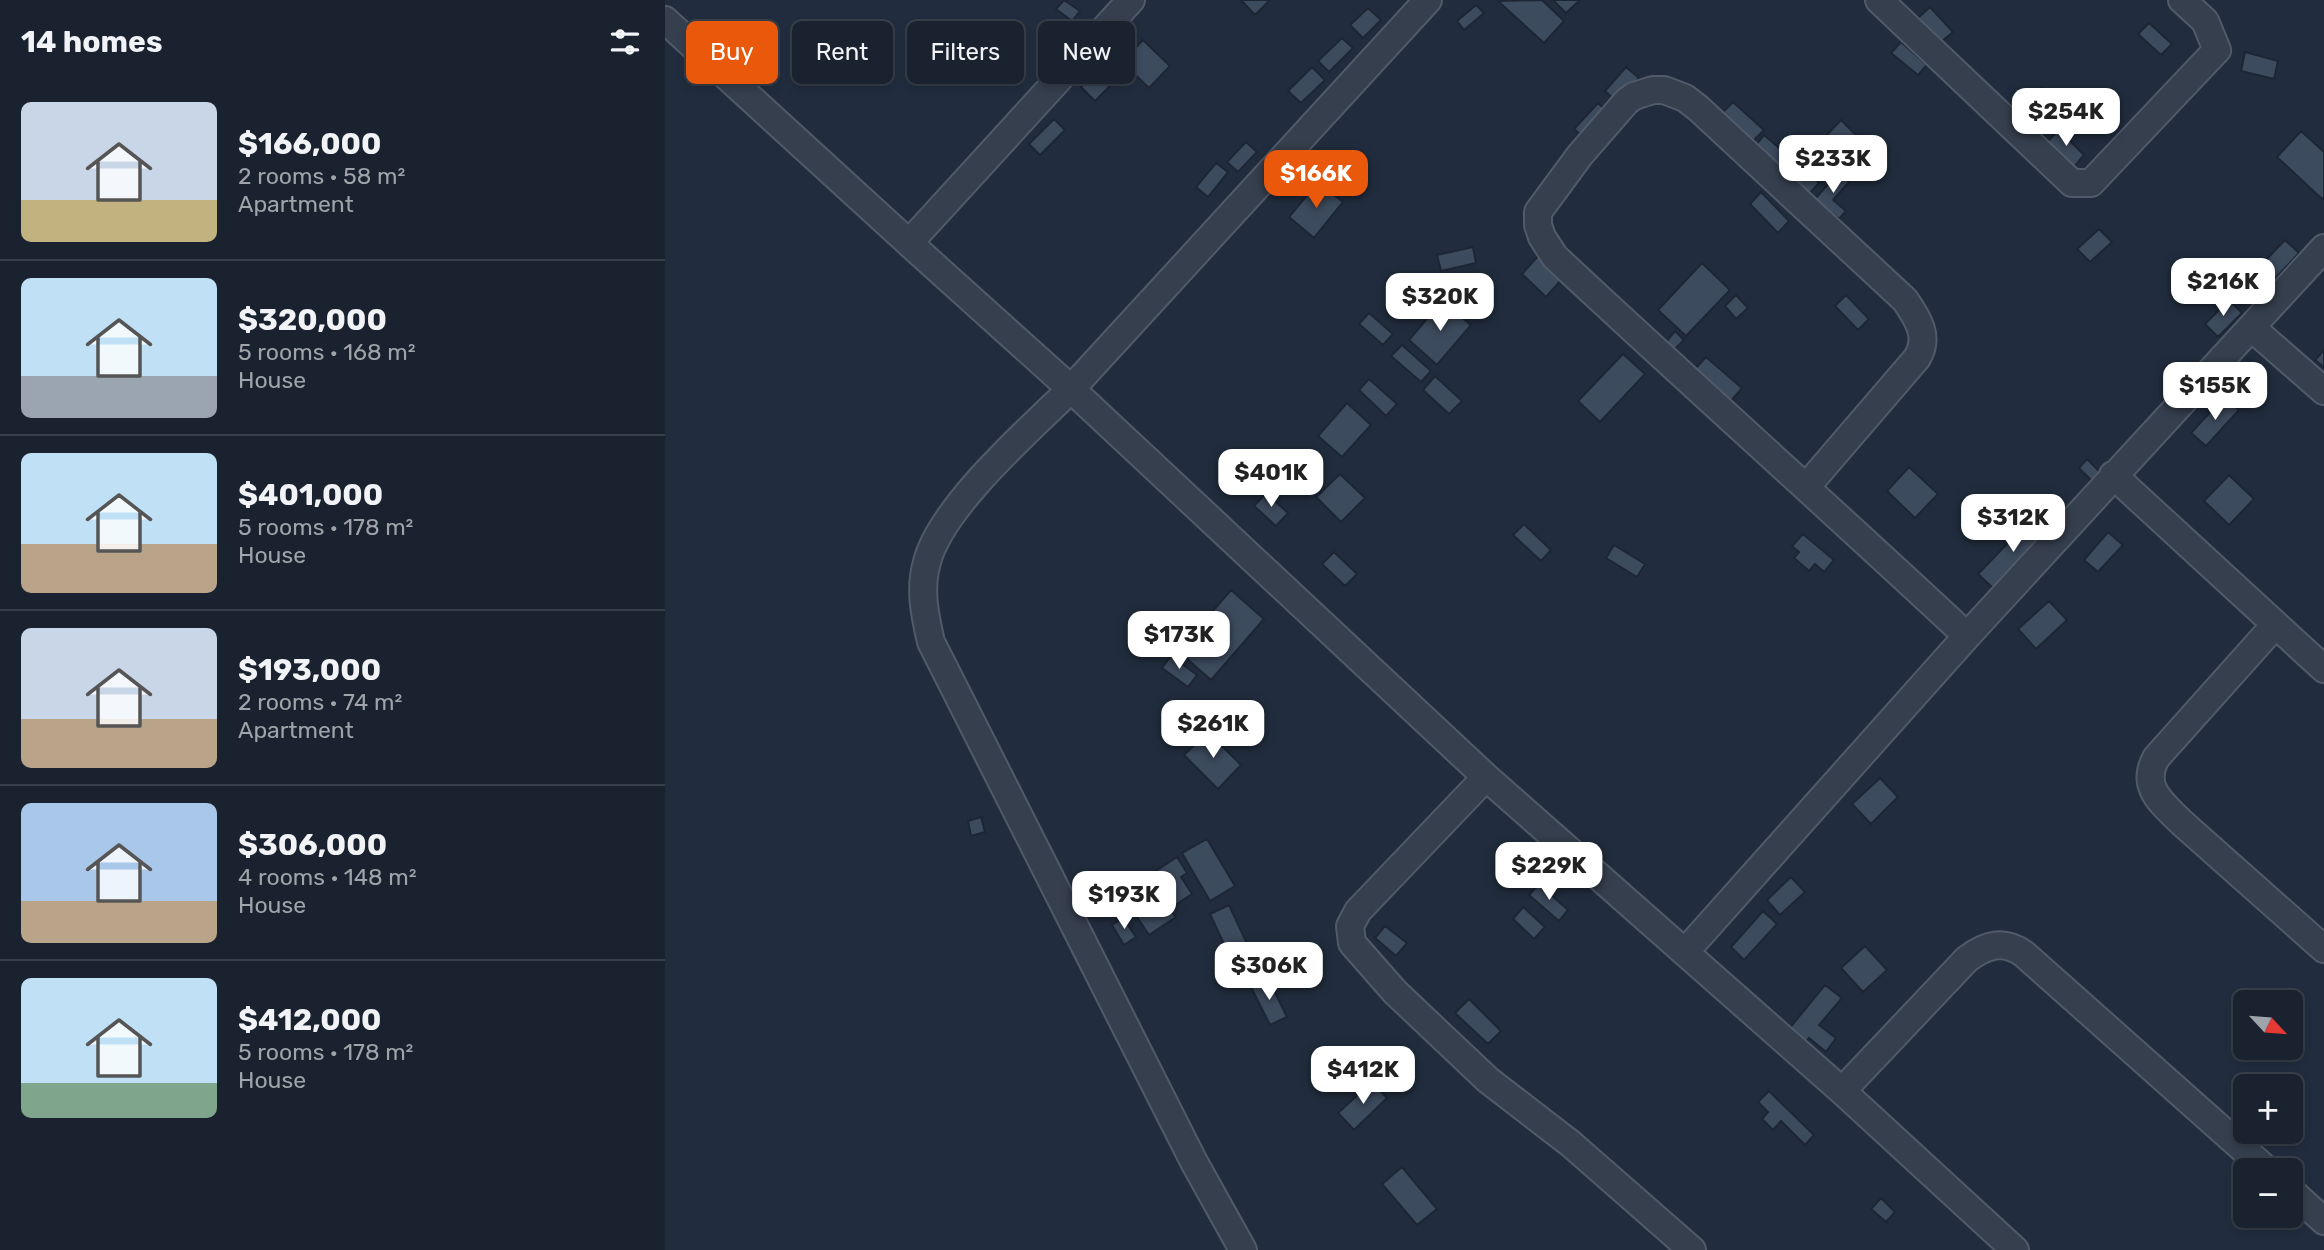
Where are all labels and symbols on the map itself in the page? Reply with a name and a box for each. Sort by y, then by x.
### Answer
pin: $254K [2017,88,2115,148]
pin: $233K [1784,136,1882,195]
pin: $166K [1267,150,1365,210]
pin: $216K [2174,258,2272,318]
pin: $320K [1391,274,1489,333]
pin: $155K [2166,362,2264,422]
pin: $401K [1222,449,1320,509]
pin: $312K [1964,494,2062,554]
pin: $173K [1130,612,1228,671]
pin: $261K [1164,700,1262,760]
pin: $229K [1500,842,1598,902]
pin: $193K [1075,872,1173,931]
pin: $306K [1220,942,1318,1002]
north arrow [2233,990,2303,1060]
pin: $412K [1314,1046,1412,1106]

